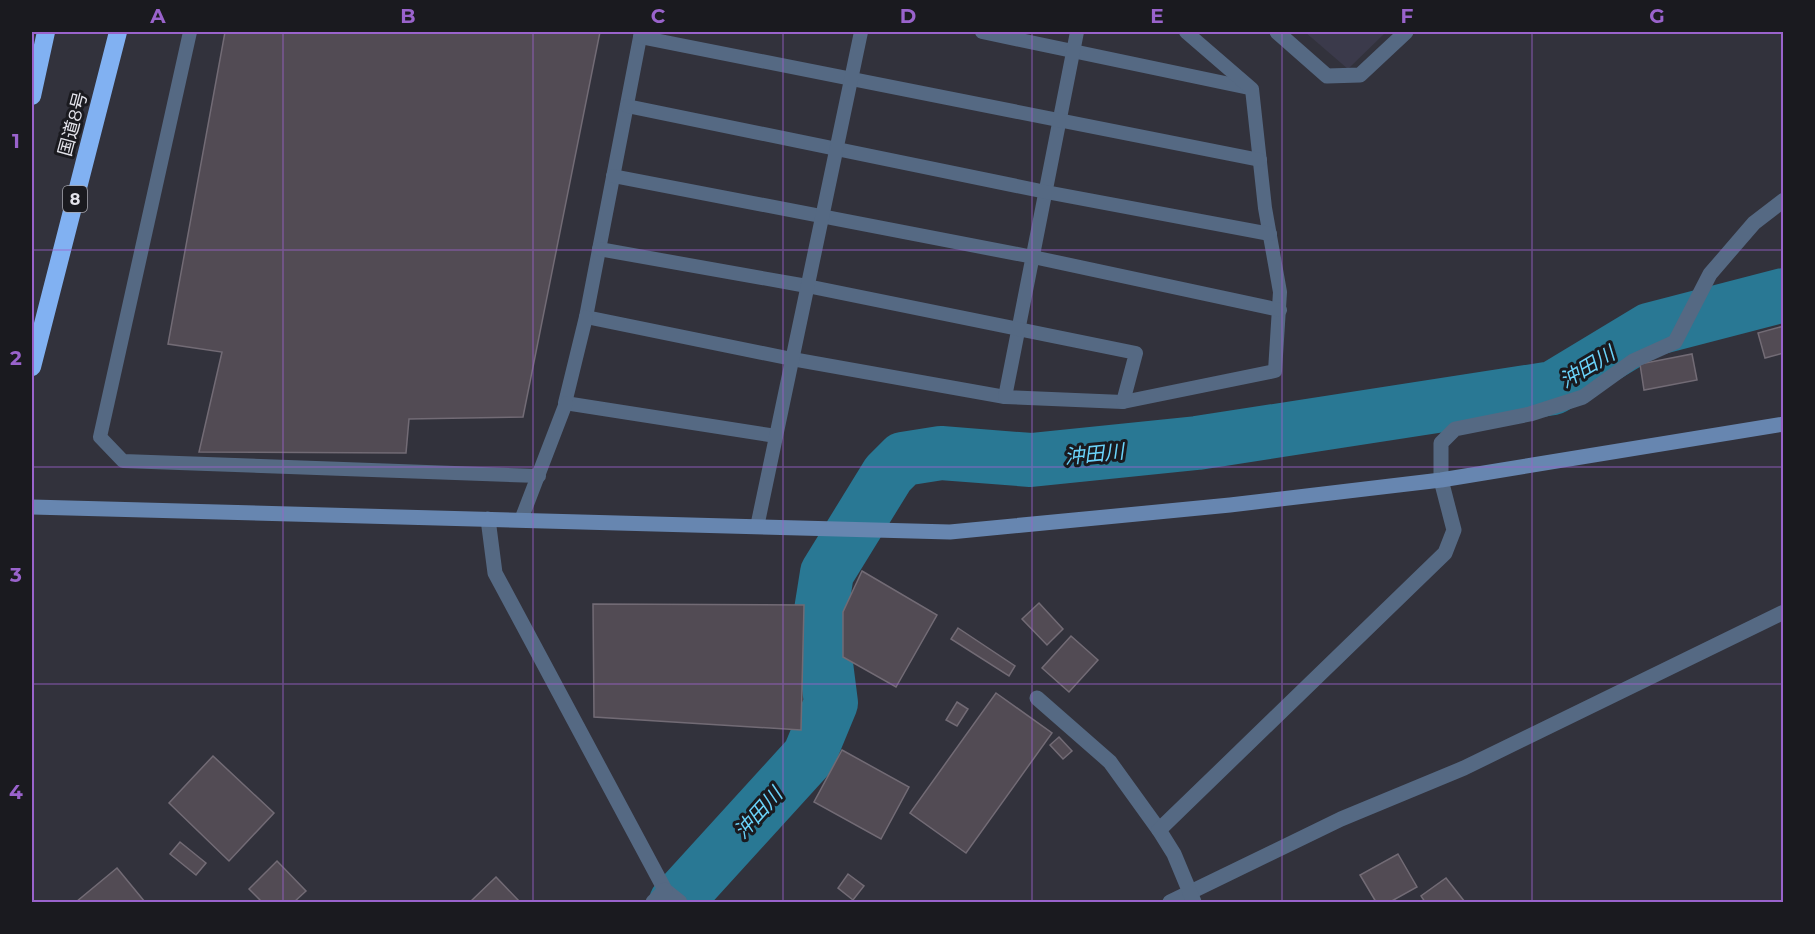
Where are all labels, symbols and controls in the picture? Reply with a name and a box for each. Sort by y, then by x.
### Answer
text: A [149,4,166,28]
text: B [400,4,416,28]
text: C [651,4,666,28]
text: D [900,4,916,28]
text: E [1150,4,1164,28]
text: F [1401,4,1414,28]
text: G [1649,4,1665,28]
street label: 国道8号 [54,90,92,158]
text: 1 [12,129,20,153]
road number: 8 [63,186,87,212]
water label: 沖田川 [1555,340,1621,393]
text: 2 [10,346,22,370]
water label: 沖田川 [1063,439,1127,469]
text: 3 [9,563,22,587]
text: 4 [9,780,23,804]
water label: 沖田川 [729,781,788,843]

